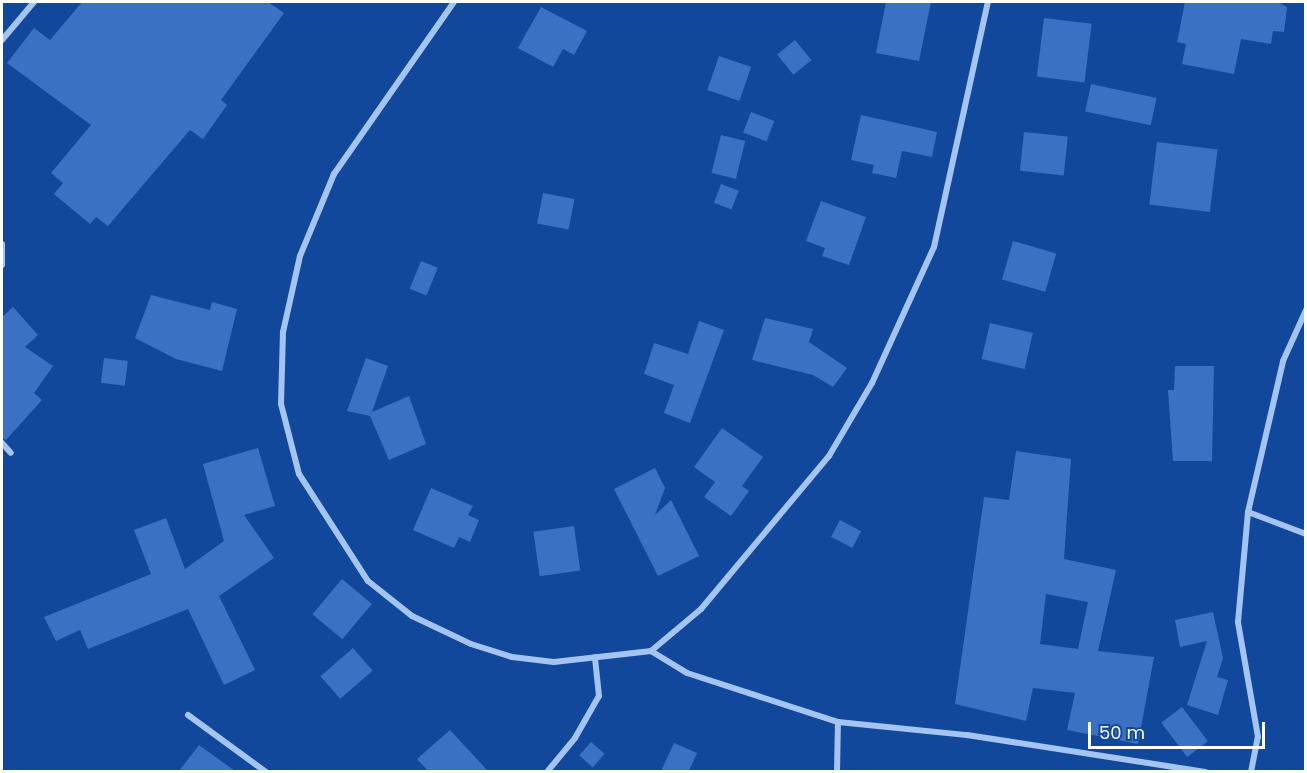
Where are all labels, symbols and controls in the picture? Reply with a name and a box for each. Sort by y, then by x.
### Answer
scale bar [1091,710,1268,748]
text: 50 m [1099,720,1145,745]

